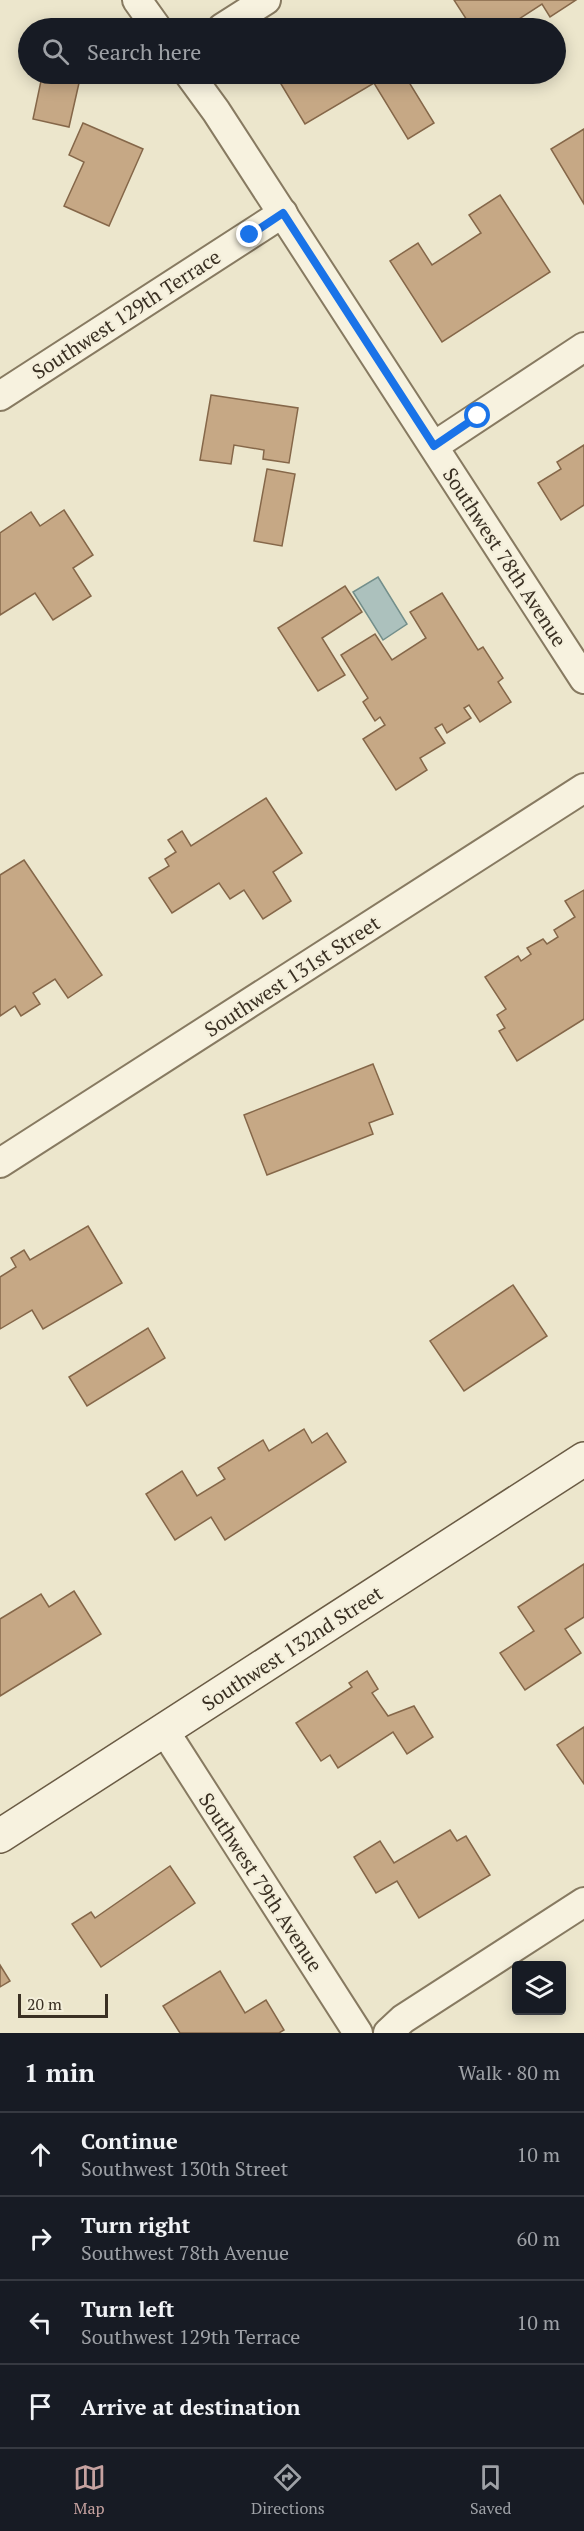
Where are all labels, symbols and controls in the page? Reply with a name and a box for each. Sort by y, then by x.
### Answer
search box [18,18,566,84]
icon: search [39,35,72,68]
text: Search here [87,37,201,66]
route end [236,221,262,247]
street label: Southwest 129th Terrace [27,243,225,385]
route start [464,402,490,428]
street label: Southwest 78th Avenue [437,462,573,652]
street label: Southwest 131st Street [199,909,385,1043]
street label: Southwest 132nd Street [196,1579,388,1717]
street label: Southwest 79th Avenue [193,1787,329,1977]
map controls [512,1961,566,2015]
button: layers [512,1961,566,2015]
scale bar [18,1991,108,2018]
text: 20 m [27,1993,62,2015]
text: 1 min [24,2055,95,2089]
text: Walk · 80 m [458,2059,560,2086]
text: Continue [81,2126,178,2155]
icon: ahead [24,2138,57,2171]
text: 10 m [517,2141,560,2168]
text: Southwest 130th Street [81,2155,288,2182]
text: Turn right [81,2210,190,2239]
icon: right [24,2222,57,2255]
text: 60 m [517,2225,560,2252]
text: Southwest 78th Avenue [81,2239,289,2266]
text: Turn left [81,2294,174,2323]
icon: left [24,2306,57,2339]
text: 10 m [517,2309,560,2336]
text: Southwest 129th Terrace [81,2323,300,2350]
icon: arrive [24,2390,57,2423]
text: Arrive at destination [81,2392,300,2421]
tab: Map [73,2461,106,2519]
tab: Directions [251,2461,325,2519]
tab: Saved [470,2461,511,2519]

